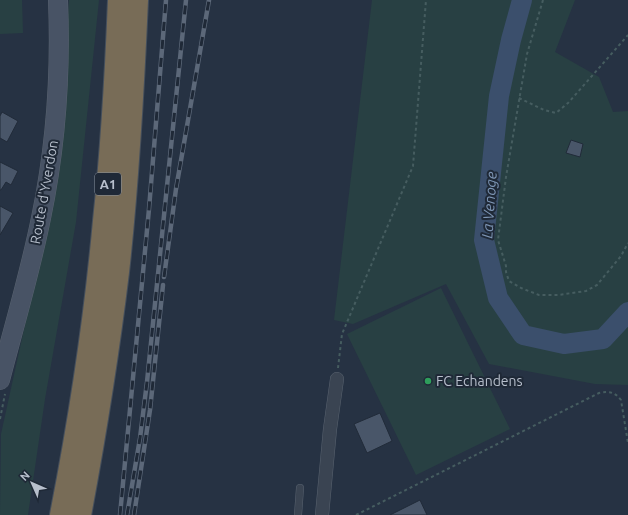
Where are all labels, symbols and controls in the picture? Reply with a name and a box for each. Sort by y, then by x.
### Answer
street label: Route d'Yverdon [27,139,61,245]
water label: La Venoge [478,171,500,239]
road number: A1 [95,173,121,195]
place label: FC Echandens [436,373,523,389]
marker: FC Echandens [423,376,433,386]
north arrow [12,463,52,503]
text: N [18,469,32,483]

